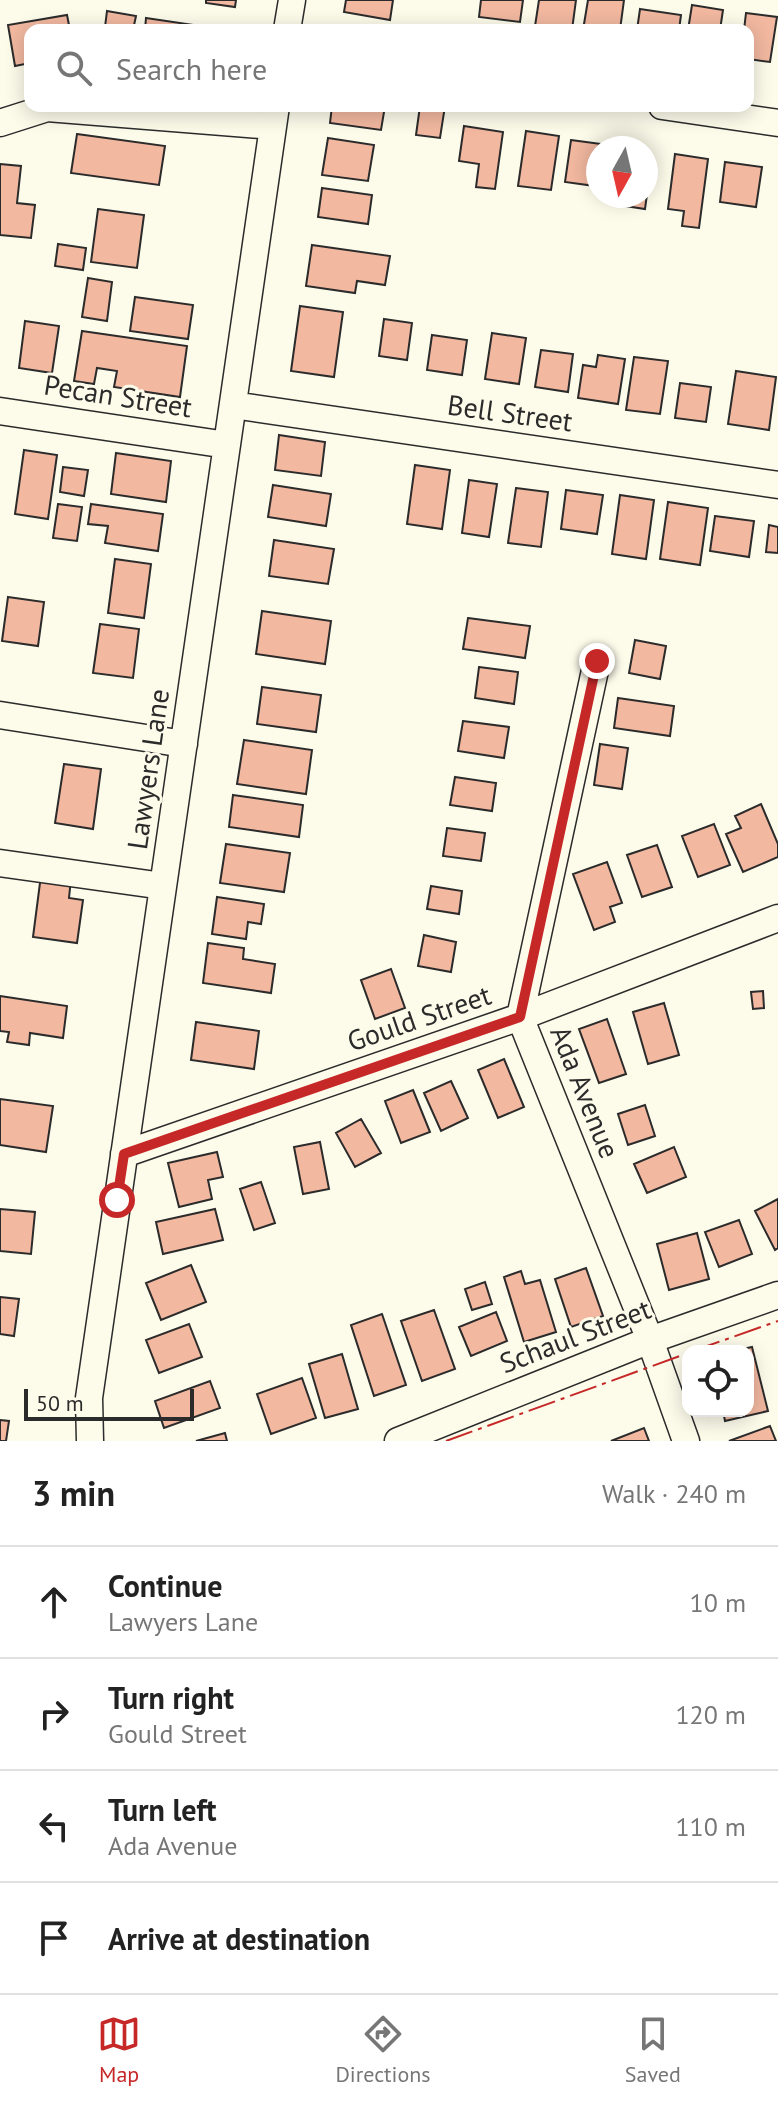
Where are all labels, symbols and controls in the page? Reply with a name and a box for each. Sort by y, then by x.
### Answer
search box [24,24,754,112]
icon: search [52,46,96,90]
text: Search here [116,49,267,88]
north arrow [586,136,658,208]
street label: Pecan Street [41,366,195,426]
street label: Bell Street [445,385,575,440]
route end [579,643,615,679]
street label: Lawyers Lane [118,686,177,852]
street label: Gould Street [342,976,496,1059]
street label: Ada Avenue [542,1020,629,1163]
route start [99,1182,135,1218]
street label: Schaul Street [494,1290,656,1381]
map controls [682,1345,754,1417]
button: locate [682,1345,754,1417]
scale bar [24,1385,194,1421]
text: 50 m [36,1389,84,1417]
text: 3 min [32,1471,115,1515]
text: Walk · 240 m [602,1477,746,1510]
text: Continue [108,1566,222,1605]
icon: ahead [32,1580,76,1624]
text: 10 m [690,1586,746,1619]
text: Lawyers Lane [108,1605,258,1638]
text: Turn right [108,1678,234,1717]
icon: right [32,1692,76,1736]
text: 120 m [675,1698,746,1731]
text: Gould Street [108,1717,247,1750]
text: Turn left [108,1790,216,1829]
icon: left [32,1804,76,1848]
text: 110 m [675,1810,746,1843]
text: Ada Avenue [108,1829,237,1862]
icon: arrive [32,1916,76,1960]
text: Arrive at destination [108,1919,370,1958]
tab: Map [97,2012,141,2088]
tab: Directions [335,2012,431,2088]
tab: Saved [625,2012,681,2088]

